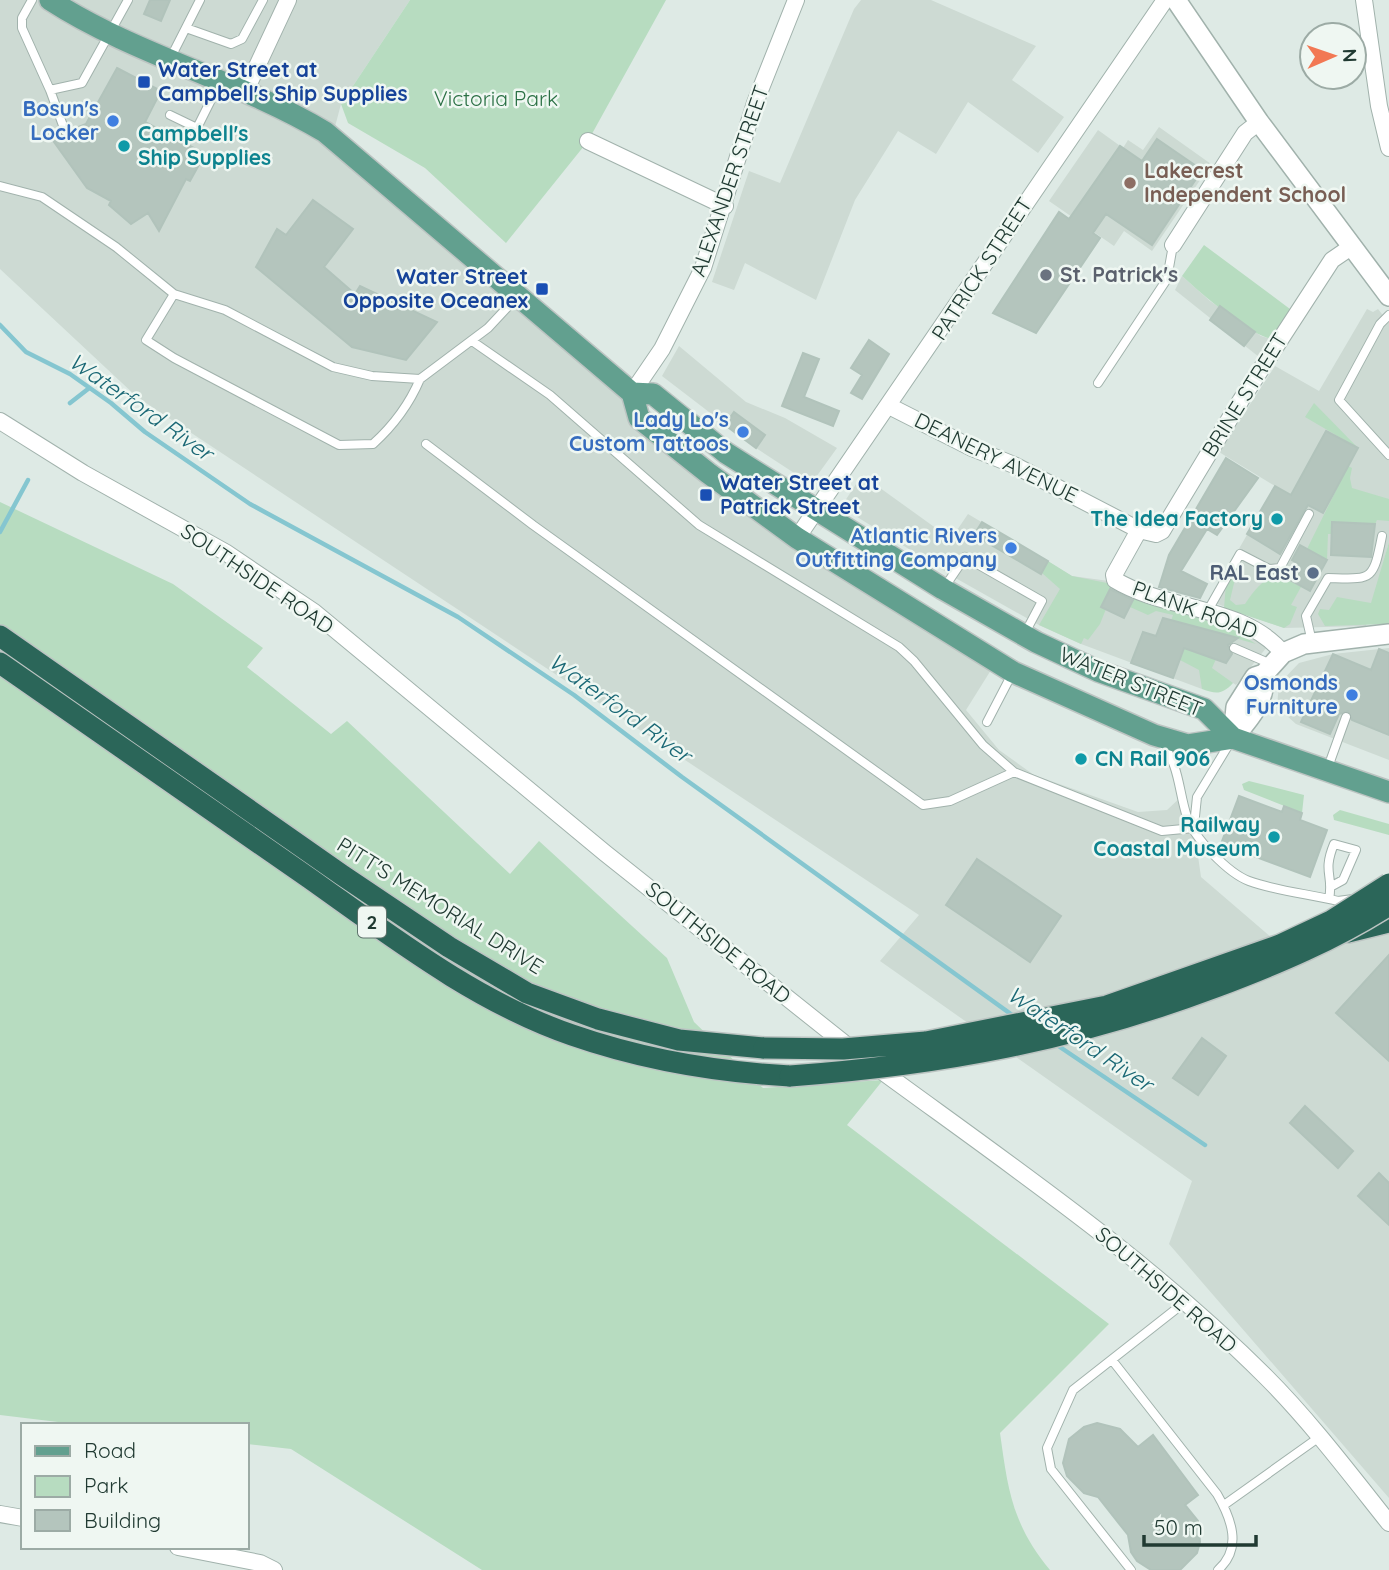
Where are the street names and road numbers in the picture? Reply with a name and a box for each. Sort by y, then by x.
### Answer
street label: ALEXANDER STREET [684,82,774,280]
street label: PATRICK STREET [925,192,1037,345]
street label: BRINE STREET [1196,328,1293,461]
street label: DEANERY AVENUE [910,406,1082,508]
street label: SOUTHSIDE ROAD [176,517,339,639]
street label: PLANK ROAD [1129,574,1261,644]
street label: WATER STREET [1056,641,1207,722]
street label: PITT'S MEMORIAL DRIVE [333,831,548,979]
street label: SOUTHSIDE ROAD [641,876,796,1009]
road number: 2 [358,906,386,938]
street label: SOUTHSIDE ROAD [1091,1221,1243,1358]

